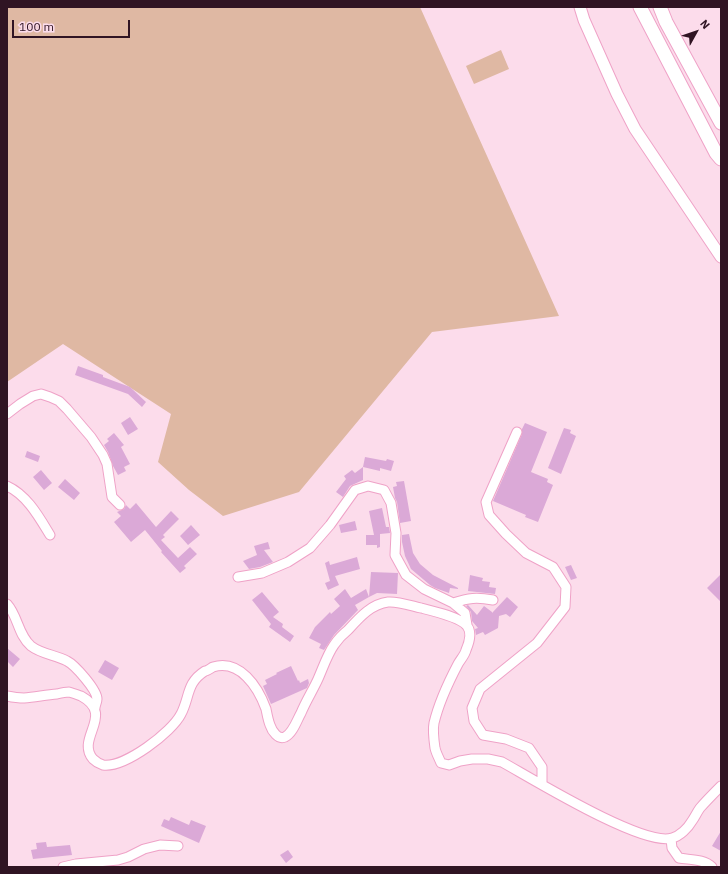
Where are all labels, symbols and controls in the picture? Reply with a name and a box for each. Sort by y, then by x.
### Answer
scale bar [14,12,132,38]
north arrow [676,12,716,52]
text: N [697,17,713,32]
text: 100 m [19,19,54,34]

